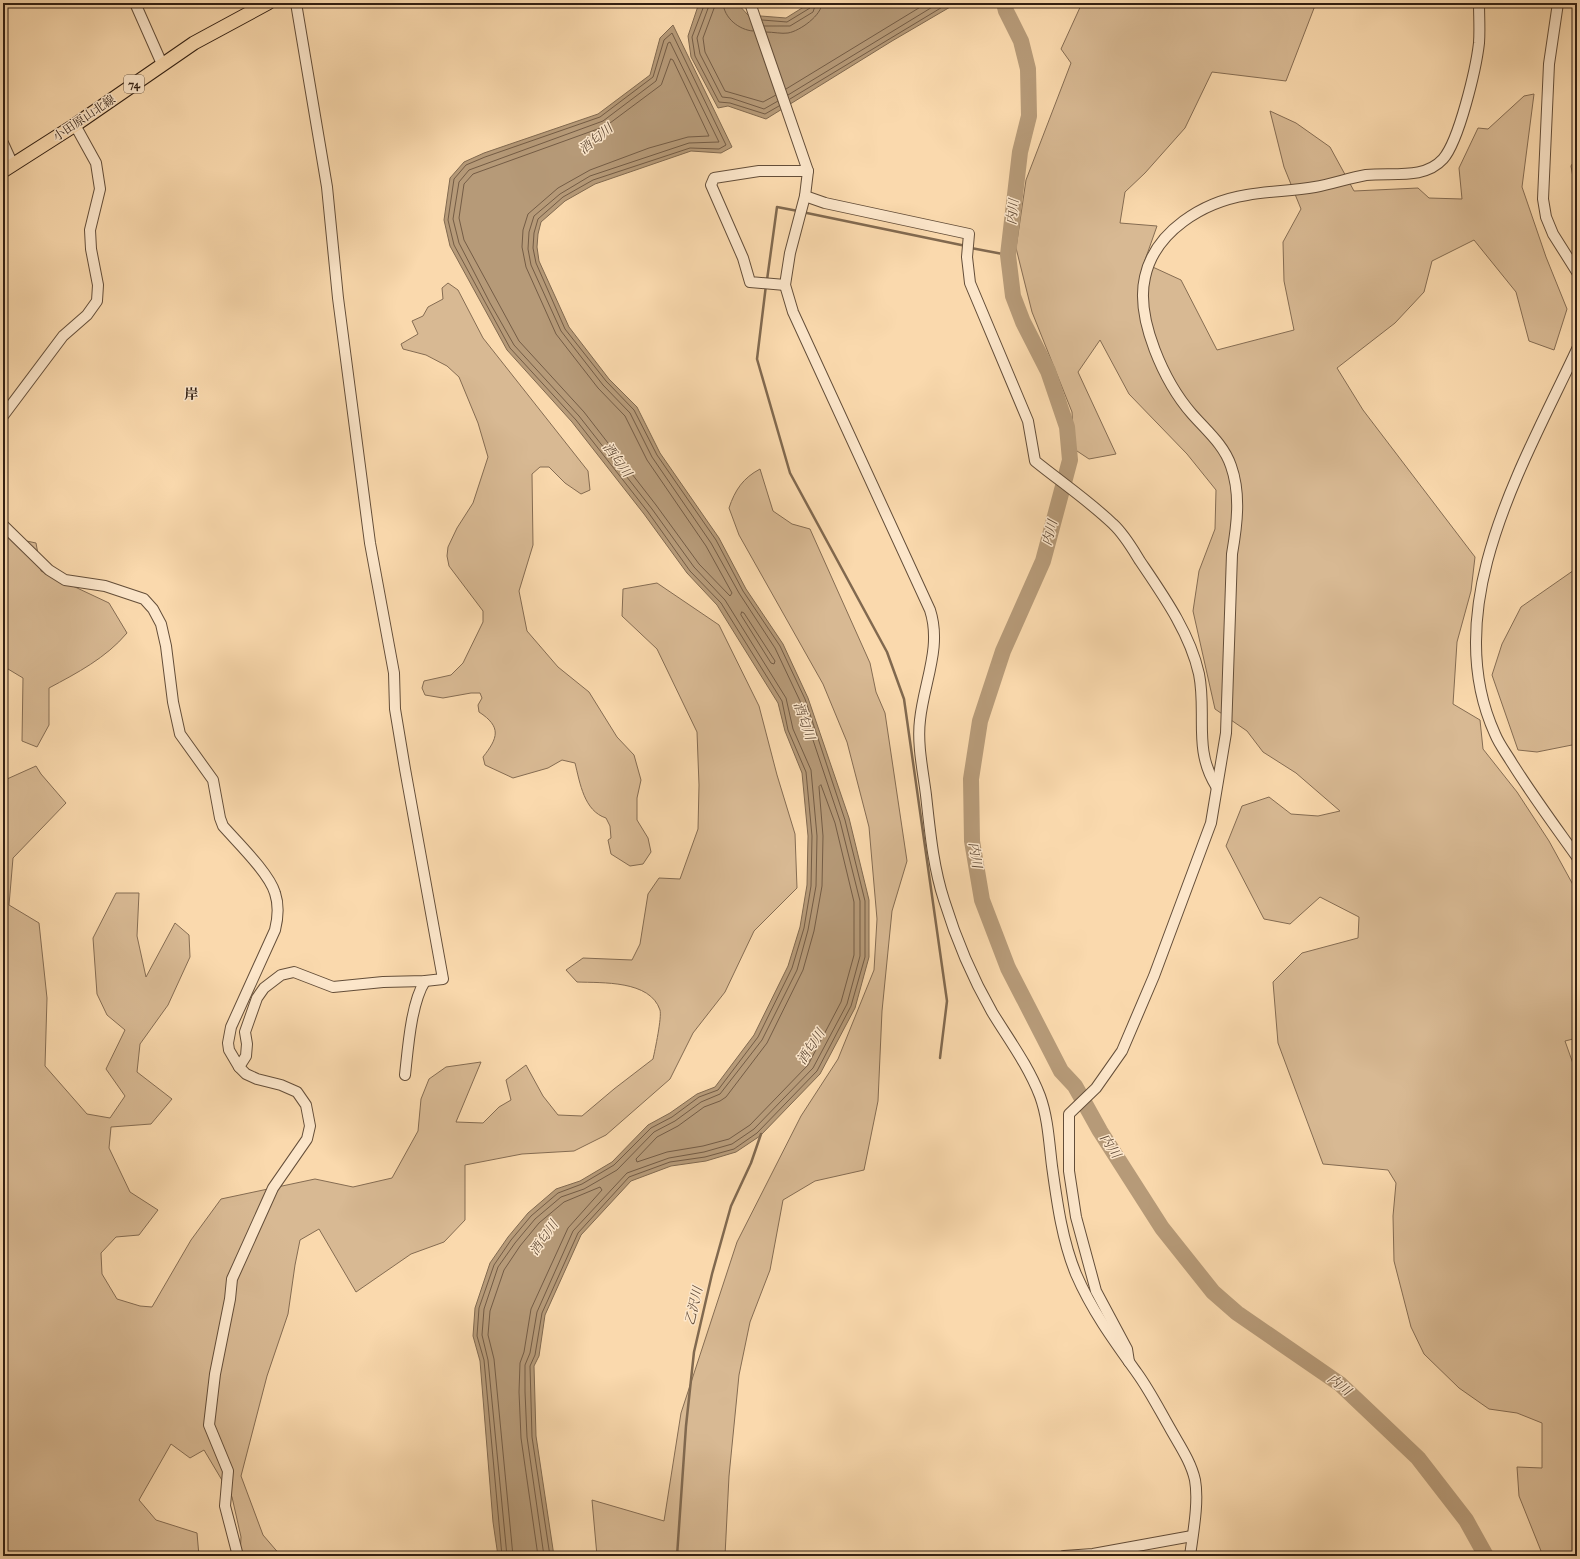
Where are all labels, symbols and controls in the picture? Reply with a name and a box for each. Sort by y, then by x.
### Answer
road number: 74 [124,75,144,93]
street label: 小田原山北線 [50,92,118,144]
water label: 酒匂川 [576,119,618,157]
water label: 内川 [1004,196,1023,226]
district label: 岸 [184,386,198,403]
water label: 酒匂川 [599,440,636,482]
water label: 内川 [1039,516,1062,548]
water label: 酒匂川 [790,700,819,744]
water label: 内川 [965,841,985,871]
water label: 酒匂川 [794,1025,829,1068]
water label: 内川 [1096,1131,1125,1163]
water label: 酒匂川 [526,1216,563,1259]
water label: 乙沢川 [682,1283,707,1327]
water label: 内川 [1324,1371,1356,1401]

